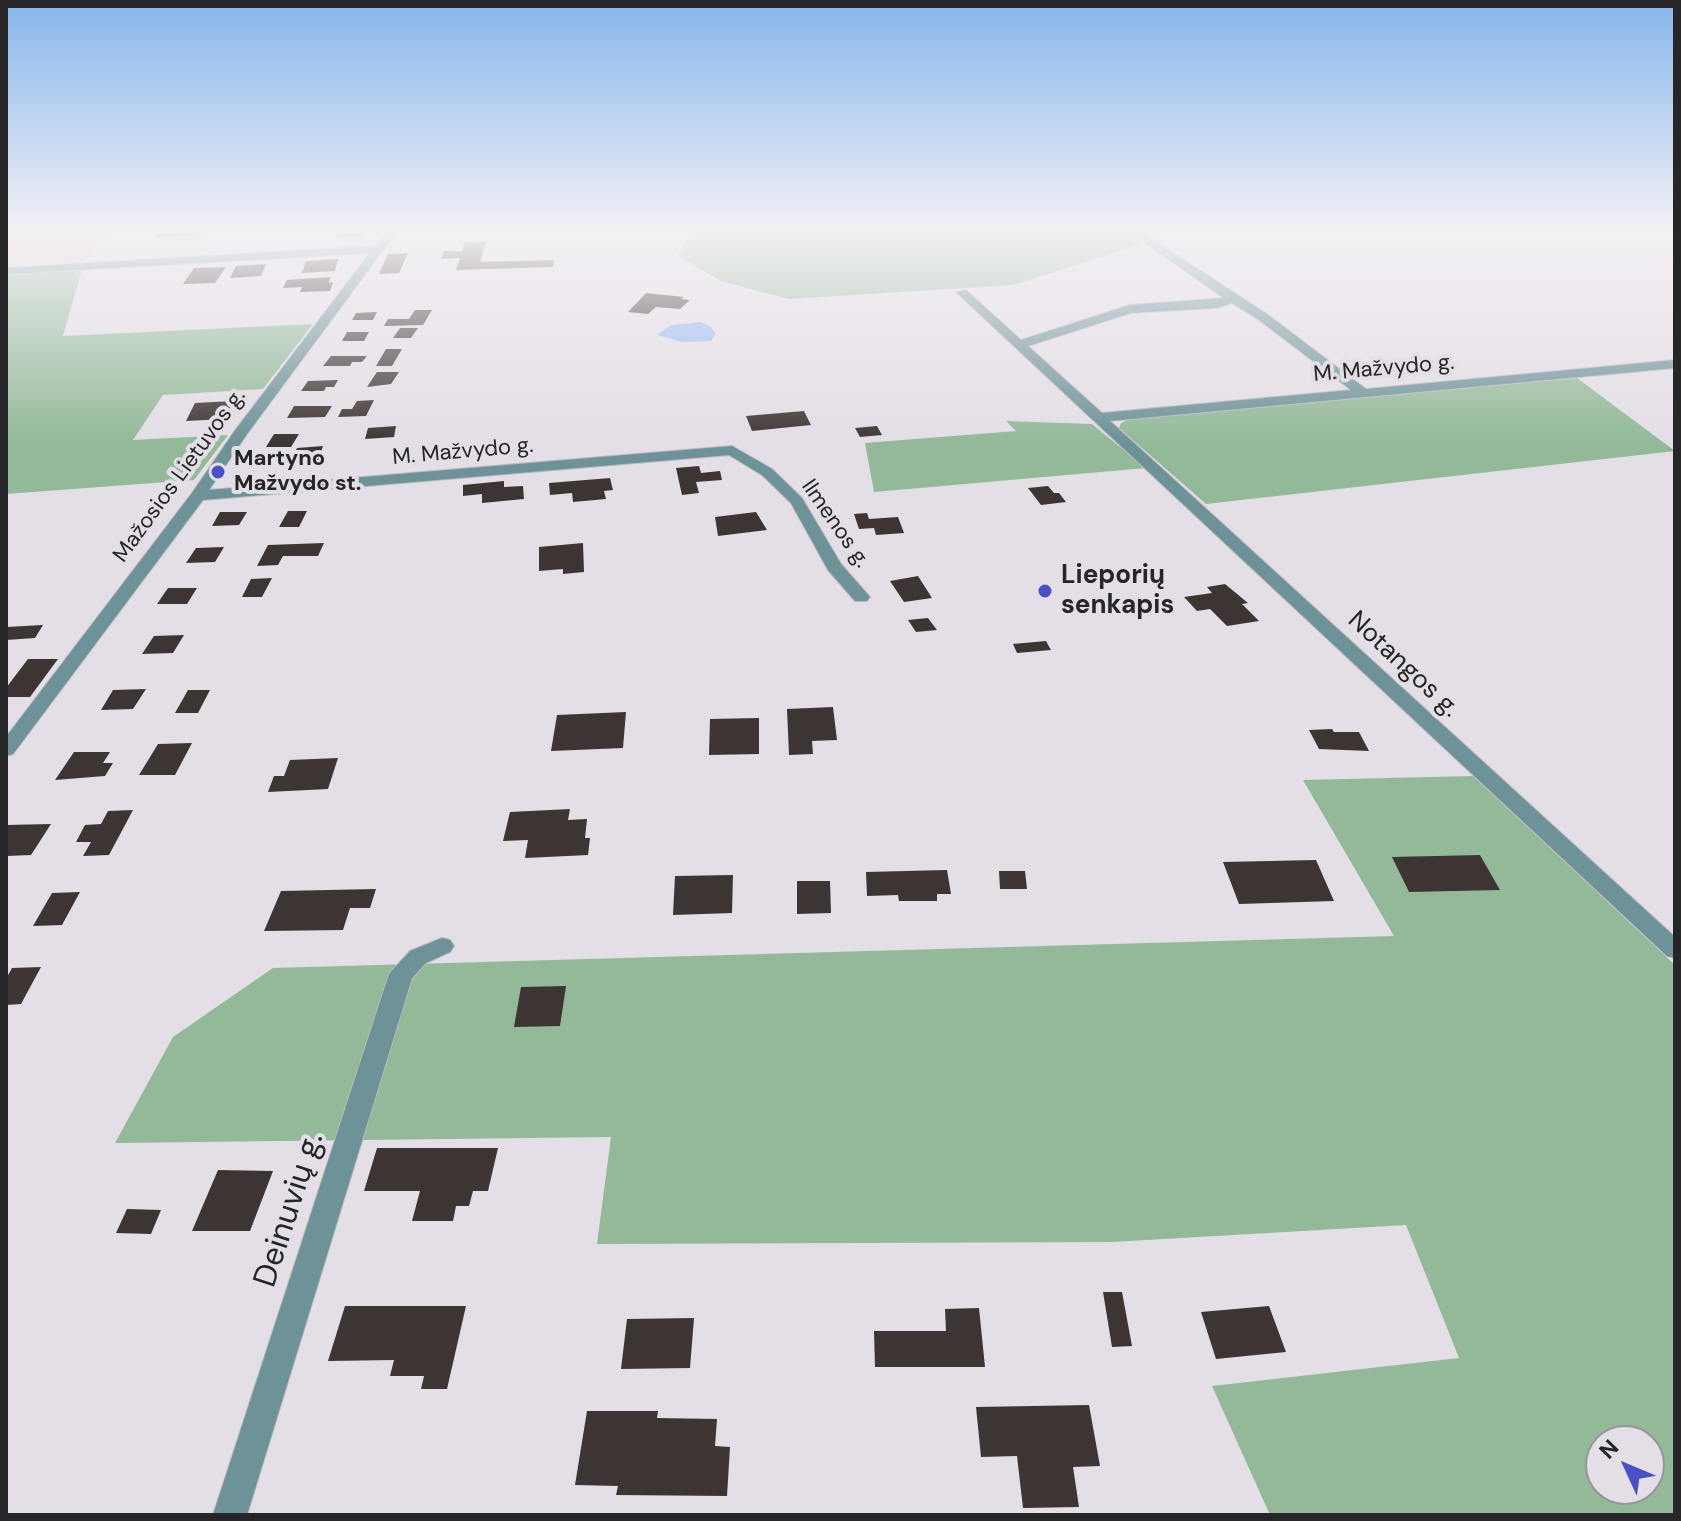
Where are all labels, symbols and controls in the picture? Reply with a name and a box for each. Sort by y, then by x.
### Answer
street label: M. Mažvydo g. [1312,350,1456,388]
street label: Mažosios Lietuvos g. [108,384,252,568]
street label: M. Mažvydo g. [391,433,535,471]
place label: Martyno Mažvydo st. [234,446,361,498]
marker: Martyno Mažvydo st. [209,463,227,481]
street label: Ilmenos g. [795,475,875,573]
place label: Lieporių senkapis [1061,560,1174,622]
marker: Lieporių senkapis [1036,582,1054,600]
street label: Notangos g. [1341,605,1465,725]
street label: Deinuvių g. [247,1128,333,1292]
north arrow [1585,1425,1665,1505]
text: N [1593,1434,1625,1465]

